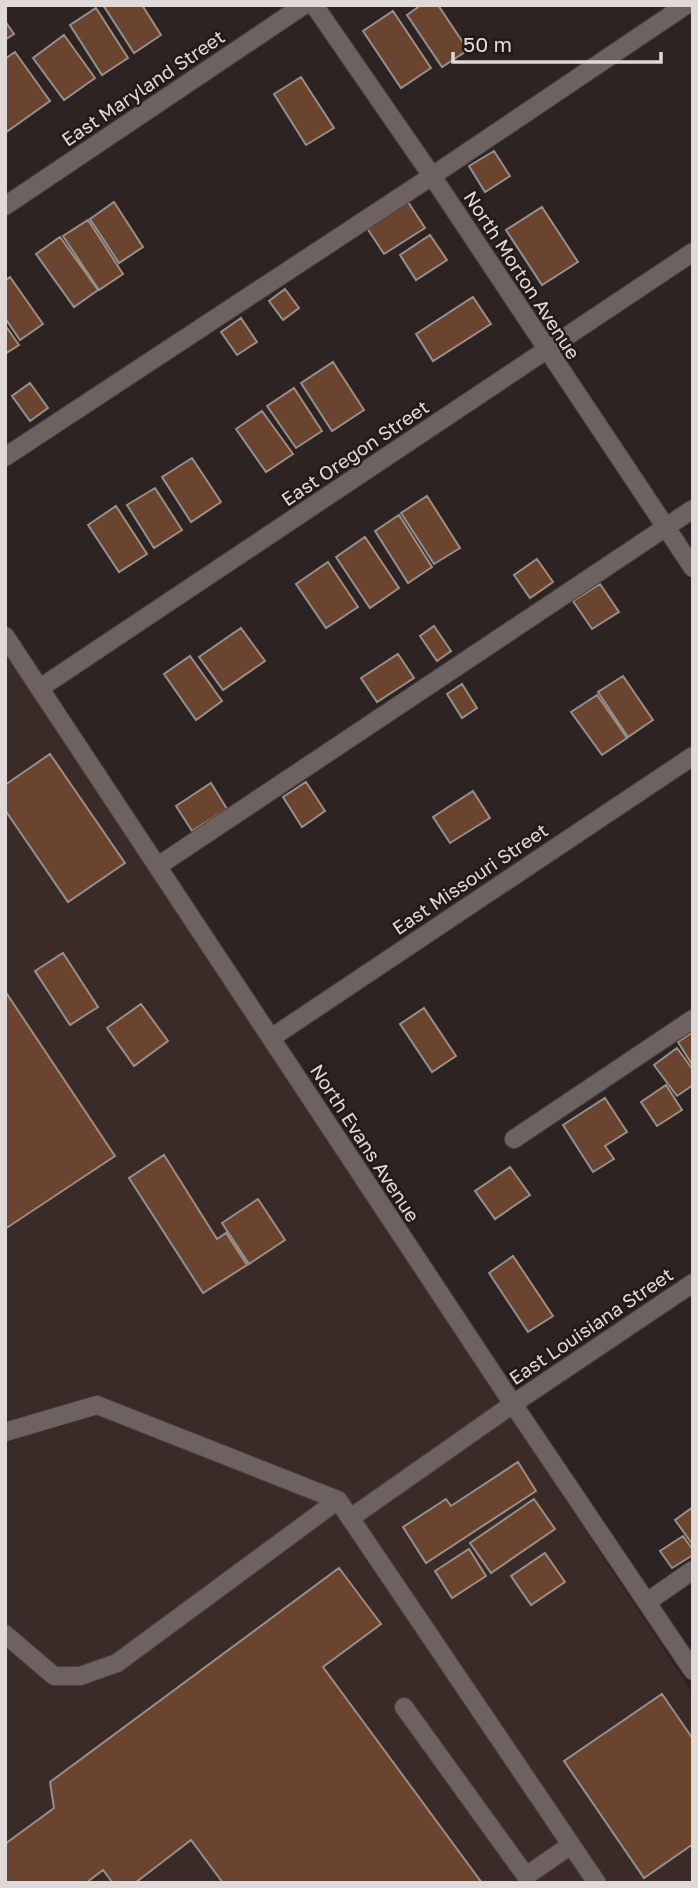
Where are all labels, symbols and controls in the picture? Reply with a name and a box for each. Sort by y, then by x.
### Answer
scale bar [453,21,661,65]
street label: East Maryland Street [57,25,229,151]
text: 50 m [463,31,512,57]
street label: North Morton Avenue [459,186,585,363]
street label: East Oregon Street [277,395,433,510]
street label: East Missouri Street [388,818,552,939]
street label: North Evans Avenue [306,1060,425,1226]
street label: East Louisiana Street [504,1262,677,1389]

